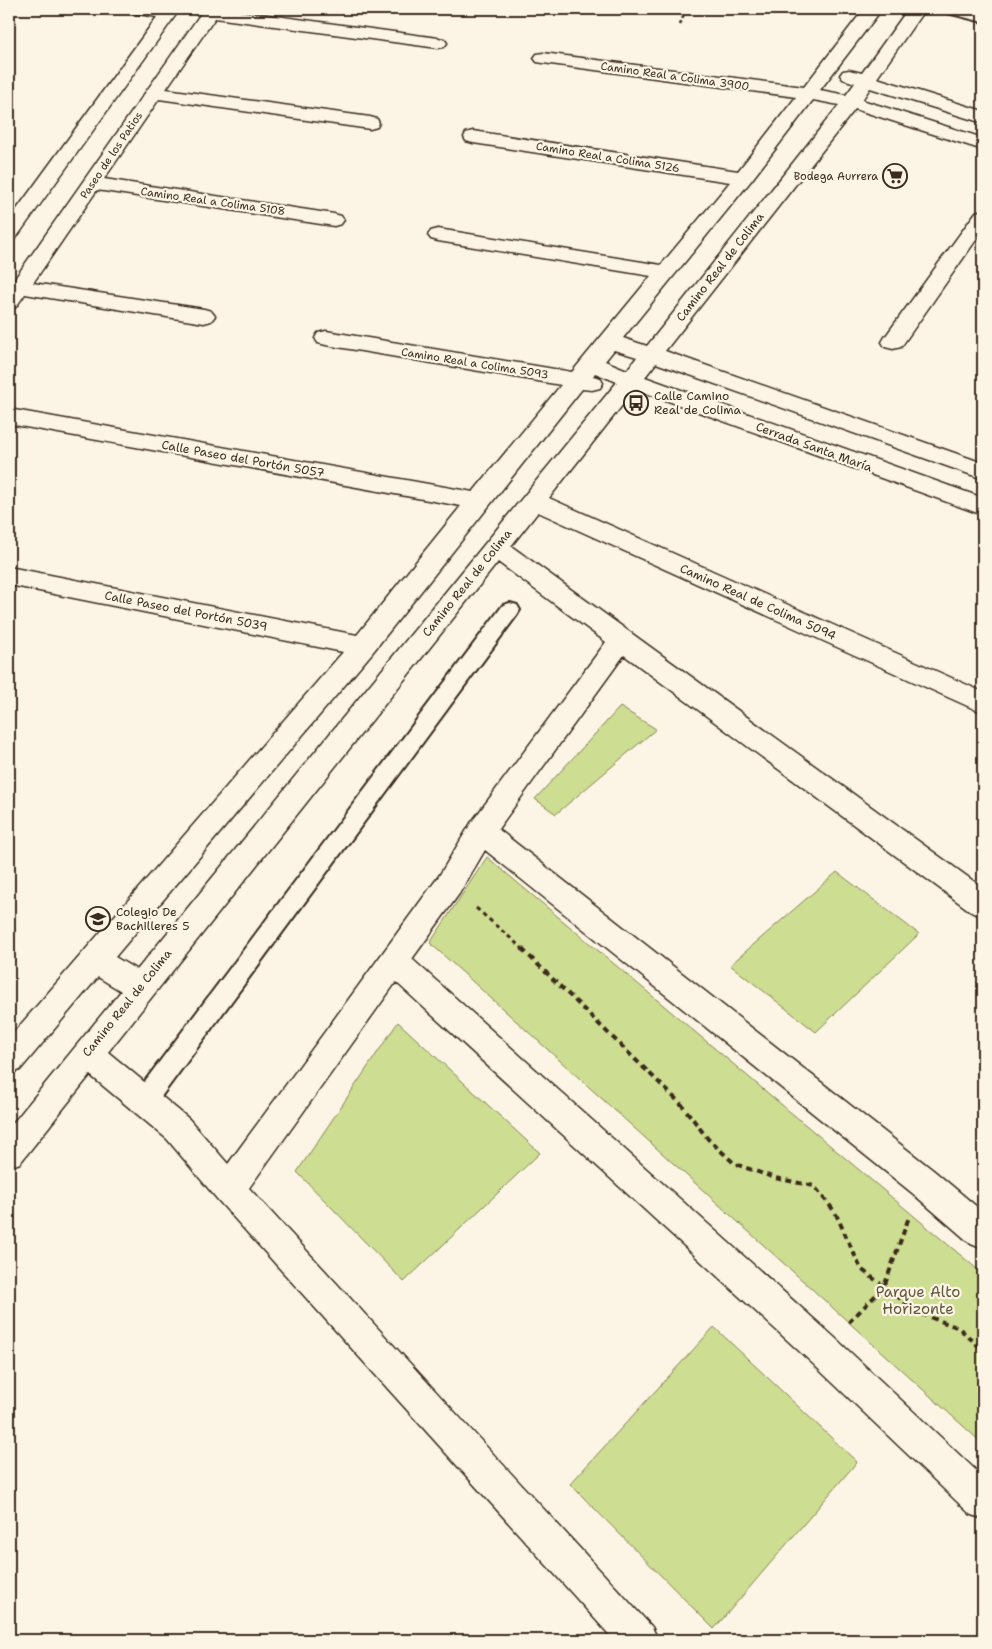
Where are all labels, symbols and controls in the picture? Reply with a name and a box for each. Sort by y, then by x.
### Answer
street label: Camino Real a Colima 3900 [600,59,750,94]
street label: Paseo de los Patios [77,109,146,202]
street label: Camino Real a Colima 5126 [535,139,681,176]
supermarket icon: Bodega Aurrera [882,163,908,189]
place label: Bodega Aurrera [794,169,878,184]
street label: Camino Real a Colima 5108 [140,184,286,219]
street label: Camino Real de Colima [673,209,768,325]
street label: Camino Real a Colima 5093 [400,344,550,383]
place label: Calle Camino Real de Colima [654,388,742,418]
bus stop icon: Calle Camino Real de Colima [623,390,649,416]
street label: Cerrada Santa María [754,418,875,476]
street label: Calle Paseo del Portón 5057 [160,437,326,481]
street label: Camino Real de Colima [419,526,516,640]
street label: Camino Real de Colima 5094 [677,560,839,644]
street label: Calle Paseo del Portón 5039 [103,587,269,635]
place label: Colegio De Bachilleres 5 [116,904,189,934]
school or university icon: Colegio De Bachilleres 5 [85,906,111,932]
street label: Camino Real de Colima [79,946,176,1060]
park label: Parque Alto Horizonte [876,1282,960,1319]

